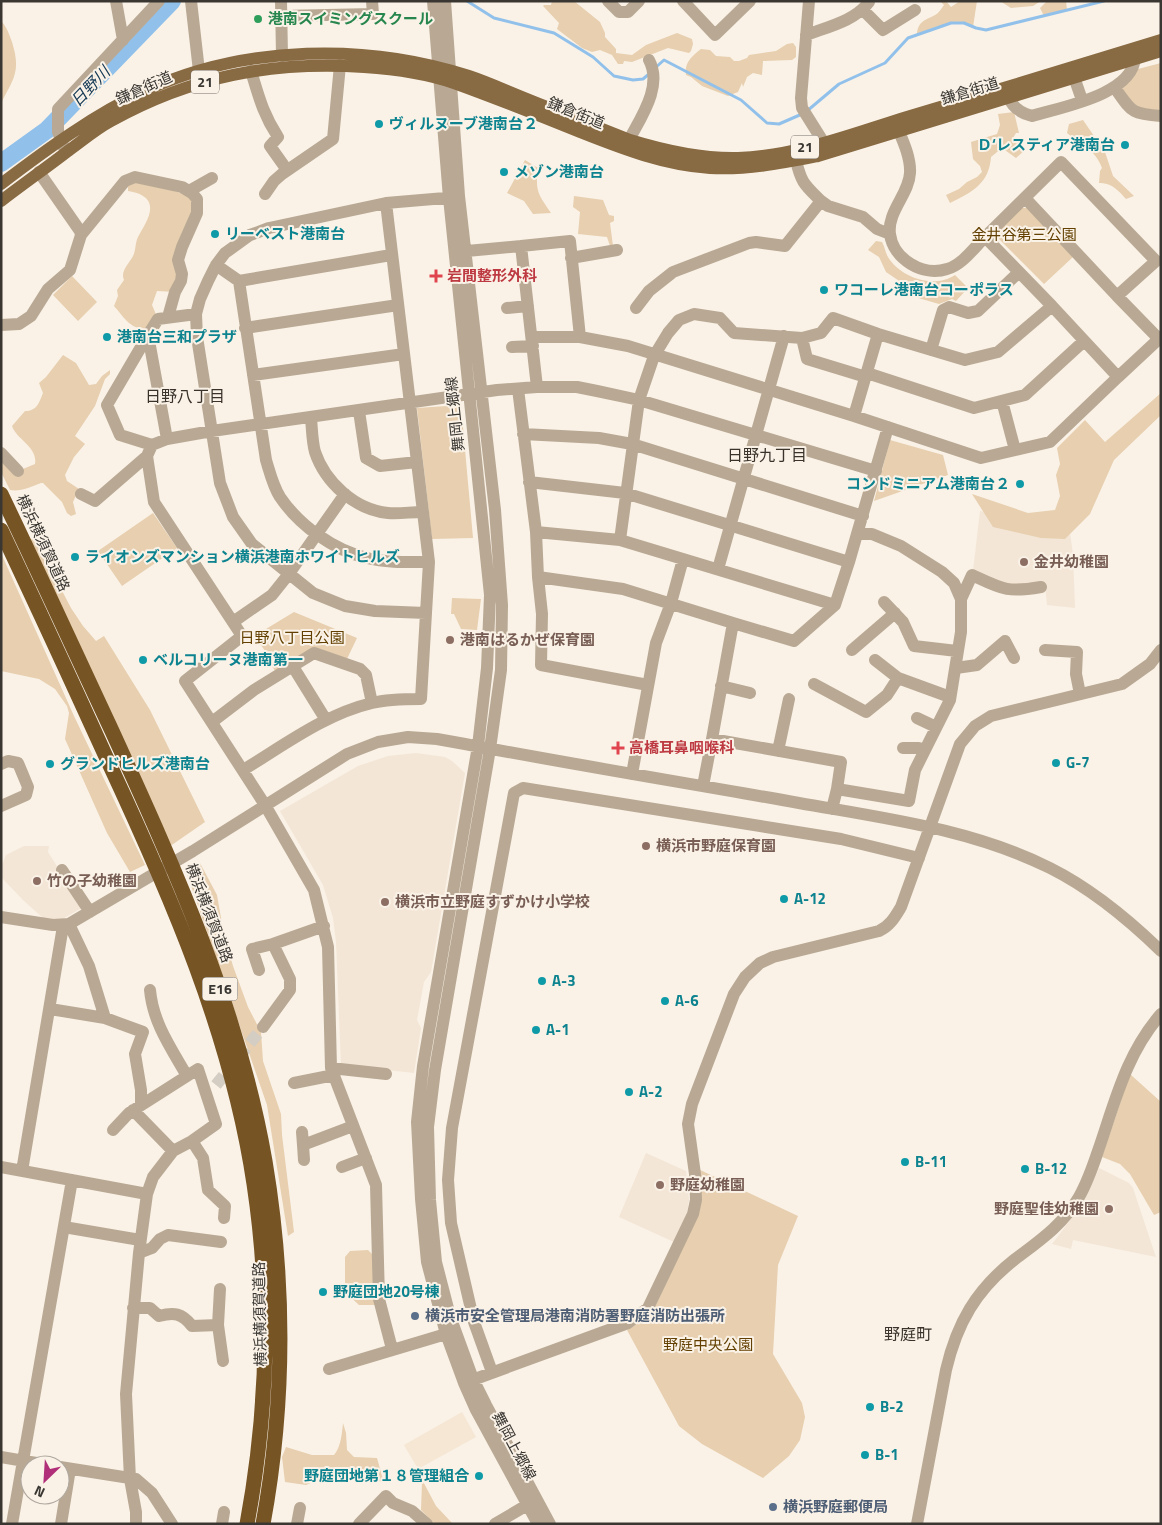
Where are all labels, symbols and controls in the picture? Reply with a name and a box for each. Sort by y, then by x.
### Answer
place label: 港南スイミングスクール [268,7,433,30]
marker: 港南スイミングスクール [252,13,264,25]
water label: 日野川 [65,59,117,112]
street label: 鎌倉街道 [112,65,176,110]
road number: 21 [191,70,219,94]
street label: 鎌倉街道 [938,71,1002,110]
street label: 鎌倉街道 [544,91,608,134]
place label: ヴィルヌーブ港南台２ [389,112,538,135]
marker: ヴィルヌーブ港南台２ [373,118,385,130]
place label: Ｄ‘レスティア港南台 [977,133,1115,156]
road number: 21 [791,136,819,158]
marker: Ｄ‘レスティア港南台 [1119,139,1131,151]
place label: メゾン港南台 [514,160,604,183]
marker: メゾン港南台 [498,166,510,178]
place label: リーベスト港南台 [225,222,345,245]
park label: 金井谷第三公園 [971,223,1077,246]
marker: リーベスト港南台 [209,228,221,240]
place label: 岩間整形外科 [447,264,537,287]
marker: 岩間整形外科 [429,269,443,283]
place label: ワコーレ港南台コーポラス [834,278,1014,301]
marker: ワコーレ港南台コーポラス [818,284,830,296]
place label: 港南台三和プラザ [117,325,237,348]
marker: 港南台三和プラザ [101,331,113,343]
street label: 舞岡上郷線 [439,376,470,453]
district label: 日野八丁目 [145,384,225,408]
district label: 日野九丁目 [727,443,807,467]
place label: コンドミニアム港南台２ [846,472,1010,495]
marker: コンドミニアム港南台２ [1014,478,1026,490]
street label: 横浜横須賀道路 [11,490,76,595]
place label: ライオンズマンション横浜港南ホワイトヒルズ [85,545,400,568]
place label: 金井幼稚園 [1034,550,1109,573]
marker: ライオンズマンション横浜港南ホワイトヒルズ [69,551,81,563]
marker: 金井幼稚園 [1018,556,1030,568]
park label: 日野八丁目公園 [239,626,345,649]
place label: 港南はるかぜ保育園 [460,628,595,651]
marker: 港南はるかぜ保育園 [444,634,456,646]
place label: ベルコリーヌ港南第一 [153,648,303,671]
marker: ベルコリーヌ港南第一 [137,654,149,666]
place label: 高橋耳鼻咽喉科 [629,736,734,759]
marker: 高橋耳鼻咽喉科 [611,741,625,755]
place label: G-7 [1066,751,1090,774]
place label: グランドヒルズ港南台 [60,752,210,775]
marker: G-7 [1050,757,1062,769]
marker: グランドヒルズ港南台 [44,758,56,770]
place label: 横浜市野庭保育園 [656,834,776,857]
marker: 横浜市野庭保育園 [640,840,652,852]
street label: 横浜横須賀道路 [180,860,239,966]
place label: 竹の子幼稚園 [47,869,137,892]
marker: 竹の子幼稚園 [31,875,43,887]
place label: A-12 [794,887,826,910]
place label: 横浜市立野庭すずかけ小学校 [395,890,590,913]
marker: A-12 [778,893,790,905]
marker: 横浜市立野庭すずかけ小学校 [379,896,391,908]
place label: A-3 [552,969,576,992]
marker: A-3 [536,975,548,987]
road number: E16 [202,978,238,1001]
place label: A-6 [675,989,699,1012]
marker: A-6 [659,995,671,1007]
place label: A-1 [546,1018,570,1041]
marker: A-1 [530,1024,542,1036]
place label: A-2 [639,1080,663,1103]
marker: A-2 [623,1086,635,1098]
place label: B-11 [915,1150,947,1173]
marker: B-11 [899,1156,911,1168]
place label: B-12 [1035,1157,1067,1180]
marker: B-12 [1019,1163,1031,1175]
place label: 野庭幼稚園 [670,1173,745,1196]
marker: 野庭幼稚園 [654,1179,666,1191]
place label: 野庭聖佳幼稚園 [994,1197,1099,1220]
marker: 野庭聖佳幼稚園 [1103,1203,1115,1215]
street label: 横浜横須賀道路 [247,1261,272,1367]
place label: 野庭団地20号棟 [333,1280,440,1303]
marker: 野庭団地20号棟 [317,1286,329,1298]
place label: 横浜市安全管理局港南消防署野庭消防出張所 [425,1304,725,1327]
marker: 横浜市安全管理局港南消防署野庭消防出張所 [409,1310,421,1322]
district label: 野庭町 [884,1322,932,1346]
park label: 野庭中央公園 [663,1333,753,1356]
place label: B-2 [880,1395,904,1418]
marker: B-2 [864,1401,876,1413]
street label: 舞岡上郷線 [487,1407,542,1484]
place label: B-1 [875,1443,899,1466]
marker: B-1 [859,1449,871,1461]
north arrow [20,1455,70,1505]
place label: 野庭団地第１８管理組合 [304,1464,470,1487]
marker: 野庭団地第１８管理組合 [473,1470,485,1482]
text: N [30,1481,48,1504]
place label: 横浜野庭郵便局 [783,1495,888,1518]
marker: 横浜野庭郵便局 [767,1501,779,1513]

